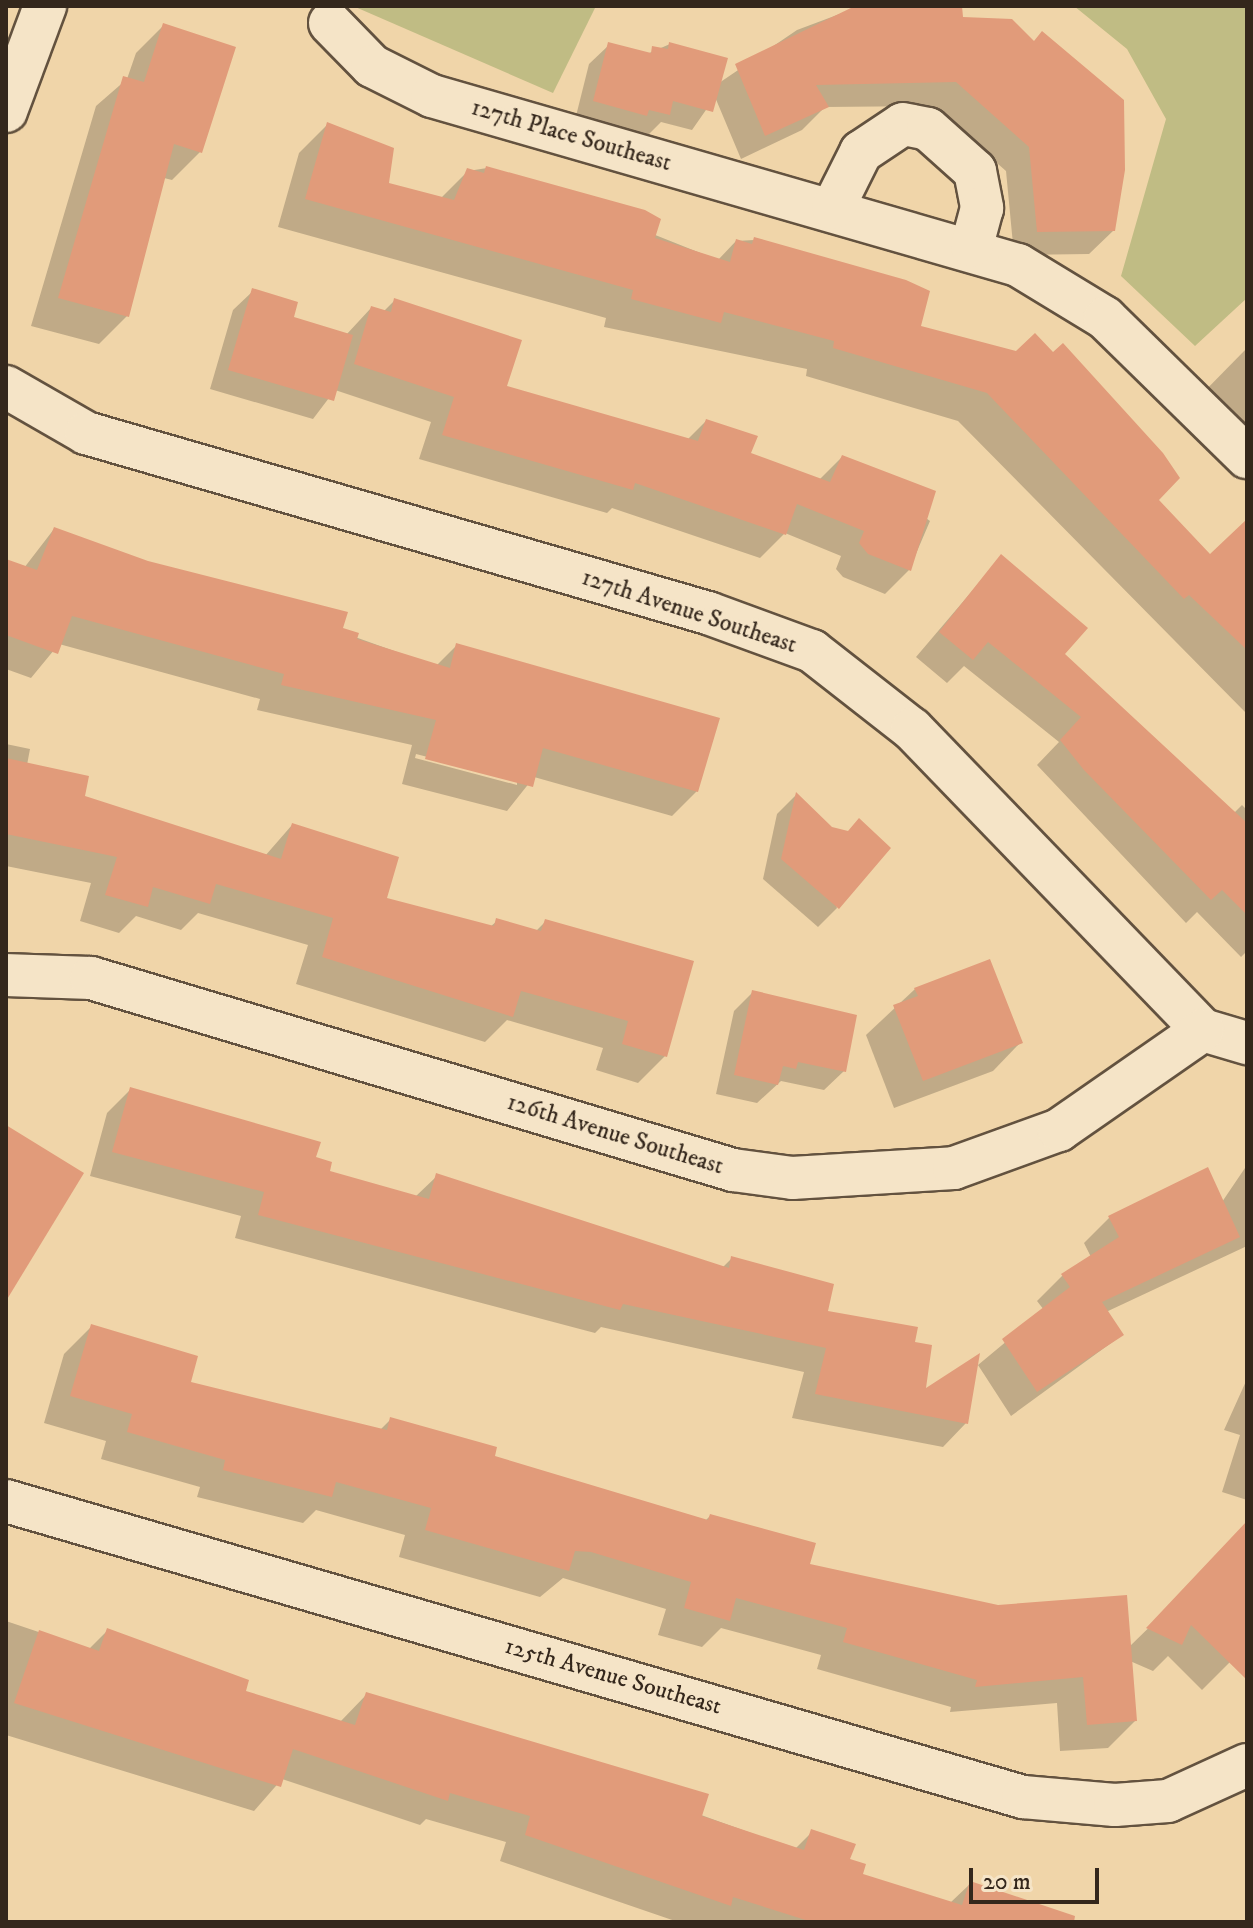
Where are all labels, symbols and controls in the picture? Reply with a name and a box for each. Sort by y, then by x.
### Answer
street label: 127th Place Southeast [468,94,674,178]
street label: 127th Avenue Southeast [578,564,800,660]
street label: 126th Avenue Southeast [503,1088,727,1182]
street label: 125th Avenue Southeast [501,1632,725,1722]
scale bar [973,1852,1103,1902]
text: 20 m [983,1867,1031,1897]

